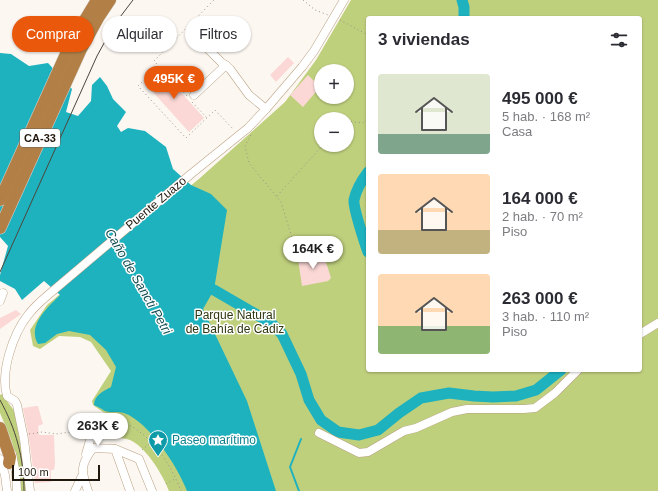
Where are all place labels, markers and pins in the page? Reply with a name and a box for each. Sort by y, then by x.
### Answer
pin: 495K € [141,66,207,100]
pin: 164K € [280,236,346,270]
pin: 263K € [65,413,131,447]
place icon: Paseo marítimo [147,429,169,457]
place label: Paseo marítimo [172,433,256,447]

